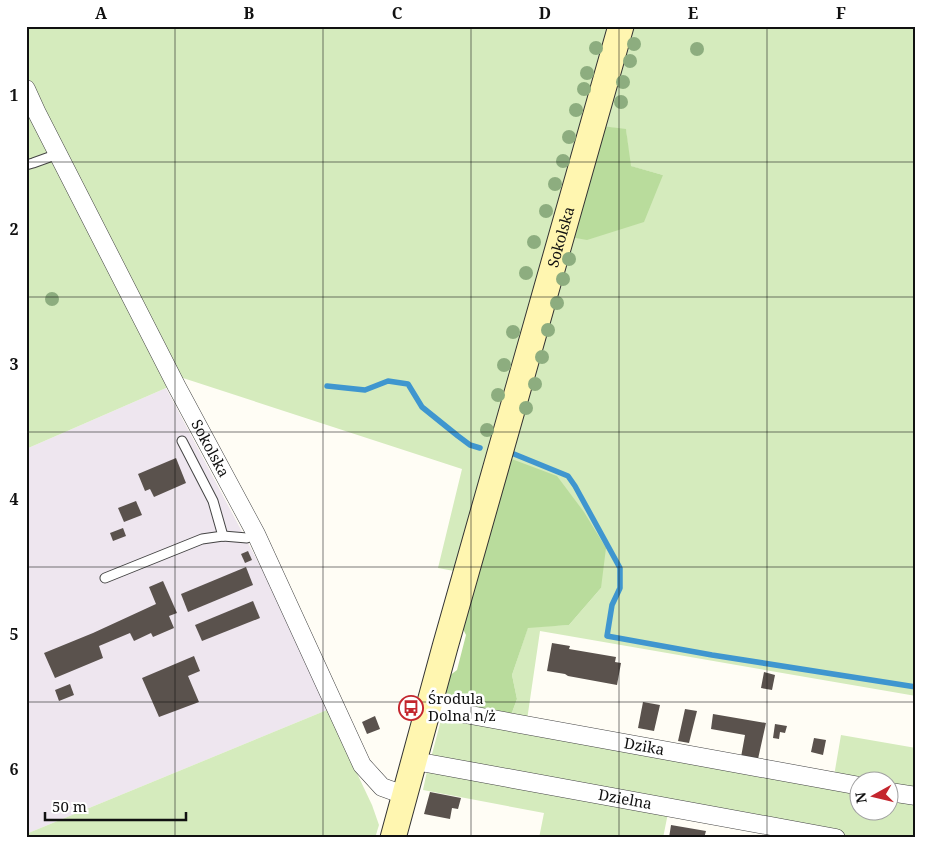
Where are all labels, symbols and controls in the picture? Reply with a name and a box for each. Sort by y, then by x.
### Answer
text: A [95,2,108,24]
text: B [244,2,255,24]
text: C [392,2,403,24]
text: D [539,2,551,24]
text: E [688,2,698,24]
text: F [836,2,846,24]
text: 1 [9,84,19,106]
street label: Sokolska [542,204,578,270]
text: 2 [9,218,19,240]
text: 3 [9,353,19,375]
street label: Sokolska [187,416,235,480]
text: 4 [9,488,19,510]
text: 5 [9,623,19,645]
place label: Środula Dolna n/ż [428,688,496,725]
bus stop icon: Środula Dolna n/ż [398,695,424,721]
street label: Dzika [623,732,666,759]
text: 6 [9,758,19,780]
north arrow [850,772,900,822]
street label: Dzielna [597,784,654,813]
scale bar [45,789,186,821]
text: N [850,791,871,805]
text: 50 m [52,796,87,816]

